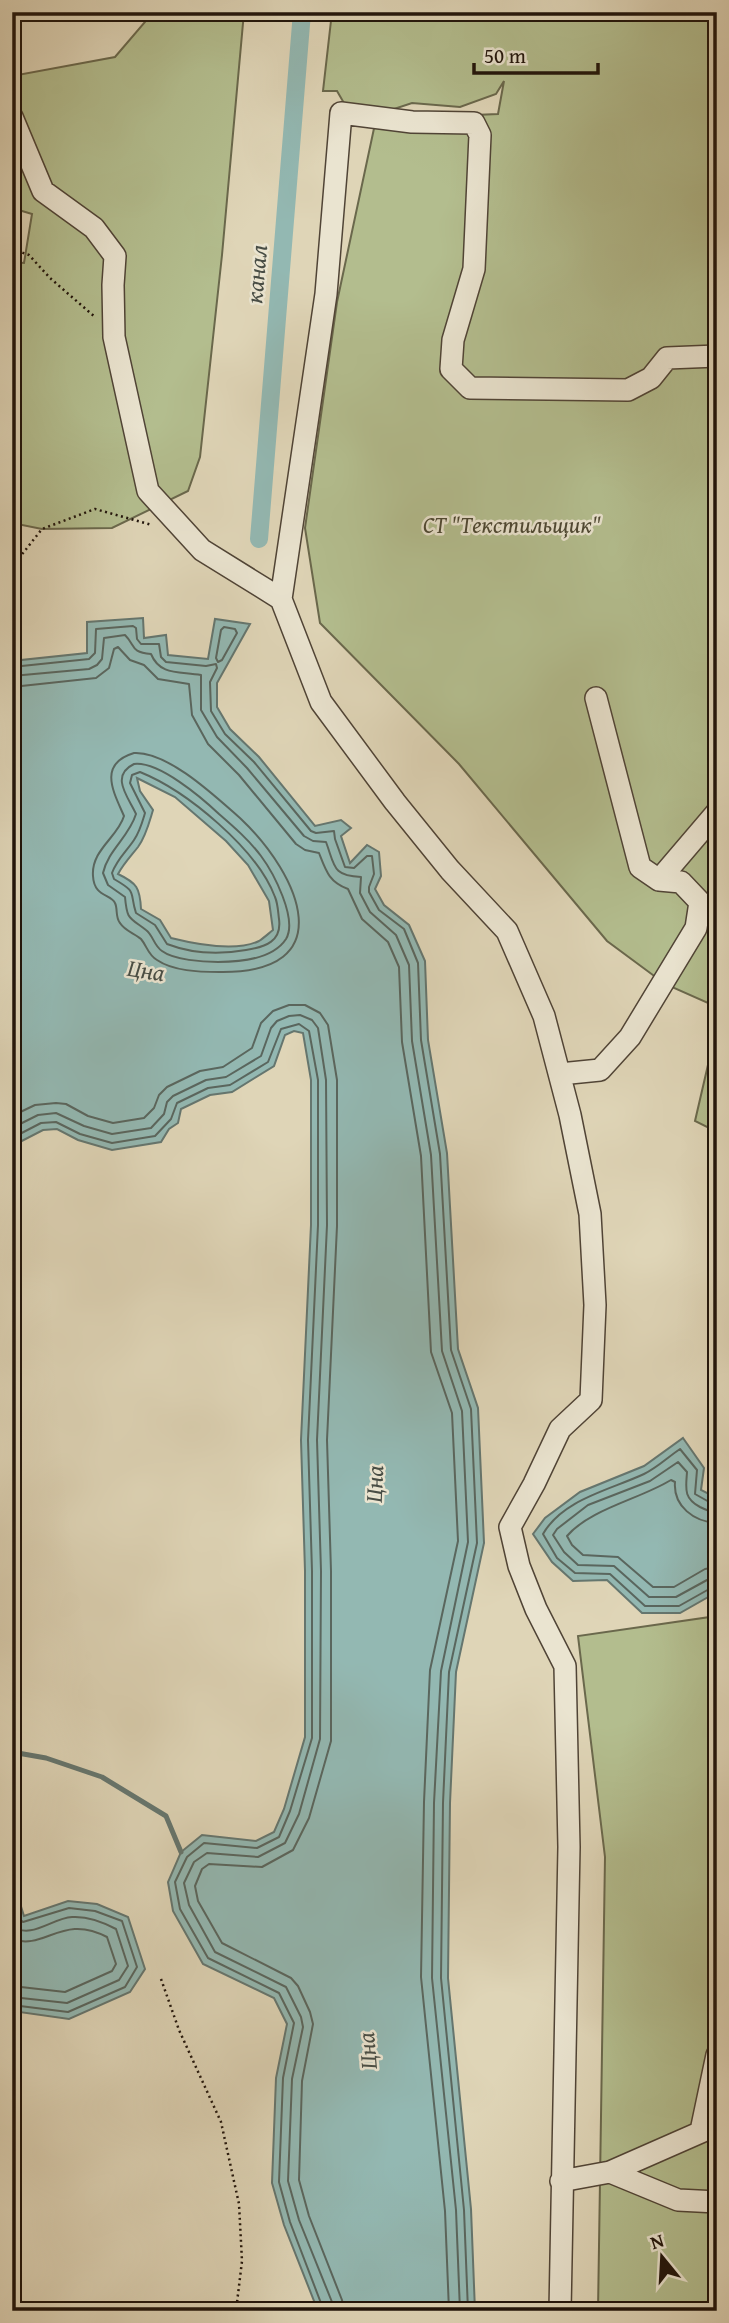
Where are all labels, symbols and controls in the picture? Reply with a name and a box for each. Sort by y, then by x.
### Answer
scale bar [474,32,598,76]
text: 50 m [484,40,526,71]
water label: канал [236,243,276,305]
park label: СТ "Текстильщик" [423,508,601,541]
water label: Цна [125,950,167,990]
water label: Цна [356,1465,392,1503]
water label: Цна [348,2031,386,2071]
north arrow [628,2222,698,2292]
text: N [646,2225,667,2256]

